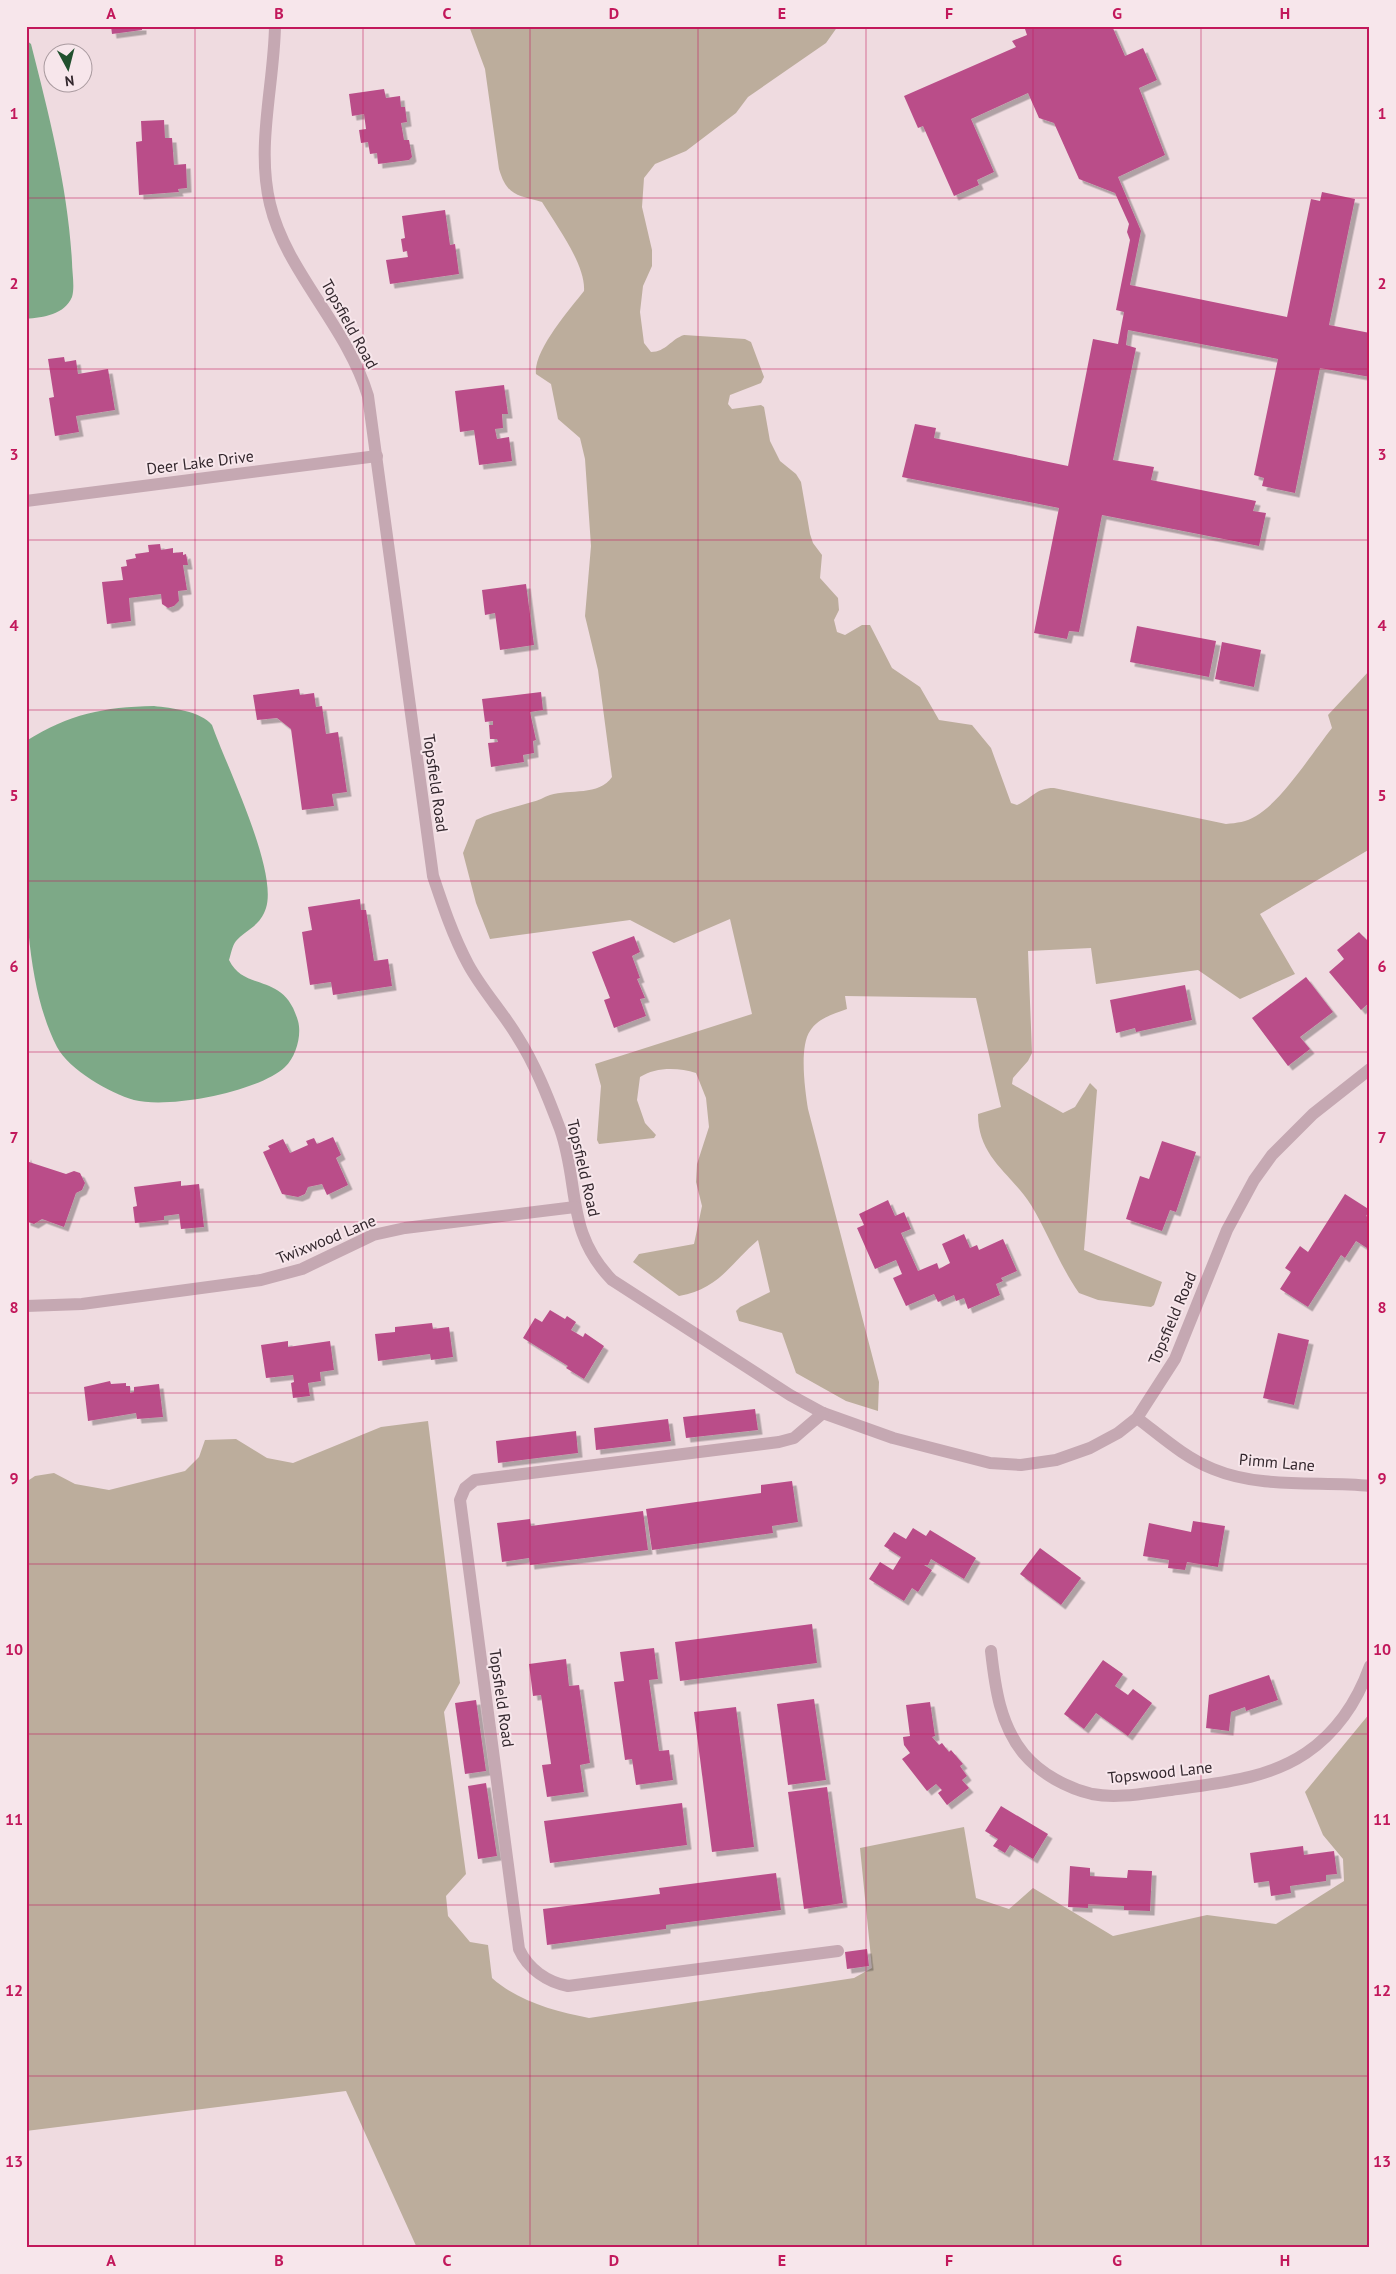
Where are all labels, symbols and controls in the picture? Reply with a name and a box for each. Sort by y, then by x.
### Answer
text: A [106,3,116,23]
text: B [274,3,284,23]
text: C [443,3,452,23]
text: D [609,3,619,23]
text: E [778,3,786,23]
text: F [945,3,953,23]
text: G [1112,3,1122,23]
text: H [1280,3,1290,23]
north arrow [42,42,92,92]
text: N [64,71,75,90]
text: 1 [9,103,19,123]
text: 1 [1377,103,1387,123]
text: 2 [9,273,19,293]
text: 2 [1377,273,1387,293]
street label: Topsfield Road [317,276,383,372]
text: 3 [9,444,19,464]
text: 3 [1377,444,1387,464]
street label: Deer Lake Drive [145,446,255,478]
text: 4 [9,615,19,635]
text: 4 [1377,615,1387,635]
street label: Topsfield Road [419,733,453,833]
text: 5 [9,785,19,805]
text: 5 [1377,785,1387,805]
text: 6 [9,956,19,976]
text: 6 [1377,956,1387,976]
street label: Topsfield Road [563,1118,605,1218]
text: 7 [9,1127,19,1147]
text: 7 [1377,1127,1387,1147]
street label: Twixwood Lane [273,1210,379,1268]
street label: Topsfield Road [1143,1269,1201,1367]
text: 8 [9,1297,19,1317]
text: 8 [1377,1297,1387,1317]
street label: Pimm Lane [1238,1449,1316,1475]
text: 9 [9,1468,19,1488]
text: 9 [1377,1468,1387,1488]
text: 10 [5,1639,23,1659]
text: 10 [1373,1639,1391,1659]
street label: Topsfield Road [485,1648,519,1748]
street label: Topswood Lane [1107,1757,1213,1787]
text: 11 [5,1809,23,1829]
text: 11 [1373,1809,1391,1829]
text: 12 [5,1980,23,2000]
text: 12 [1373,1980,1391,2000]
text: 13 [5,2151,23,2171]
text: 13 [1373,2151,1391,2171]
text: A [106,2250,116,2270]
text: B [274,2250,284,2270]
text: C [443,2250,452,2270]
text: D [609,2250,619,2270]
text: E [778,2250,786,2270]
text: F [945,2250,953,2270]
text: G [1112,2250,1122,2270]
text: H [1280,2250,1290,2270]

